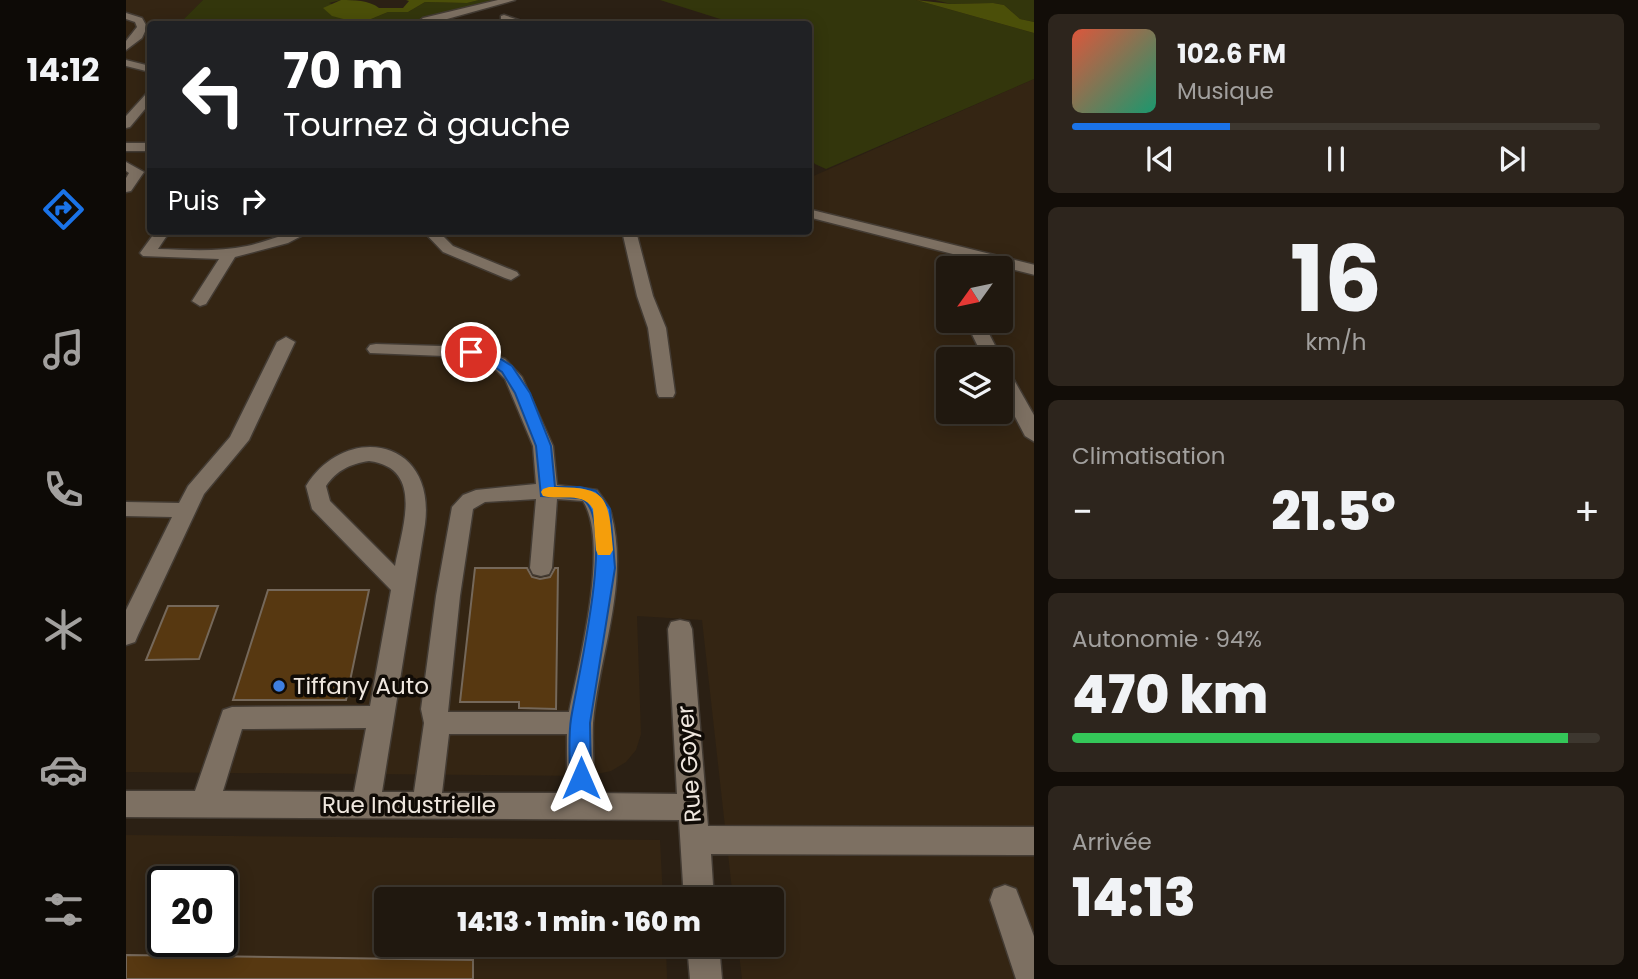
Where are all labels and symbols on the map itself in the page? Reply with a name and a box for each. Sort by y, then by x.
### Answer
north arrow [936,256,1013,332]
pin [441,322,501,382]
place label: Tiffany Auto [293,670,429,702]
marker: Tiffany Auto [271,678,287,694]
street label: Rue Goyer [669,704,709,824]
position arrow [544,741,618,815]
street label: Rue Industrielle [322,789,496,821]
speed limit sign: 20 [147,866,238,957]

